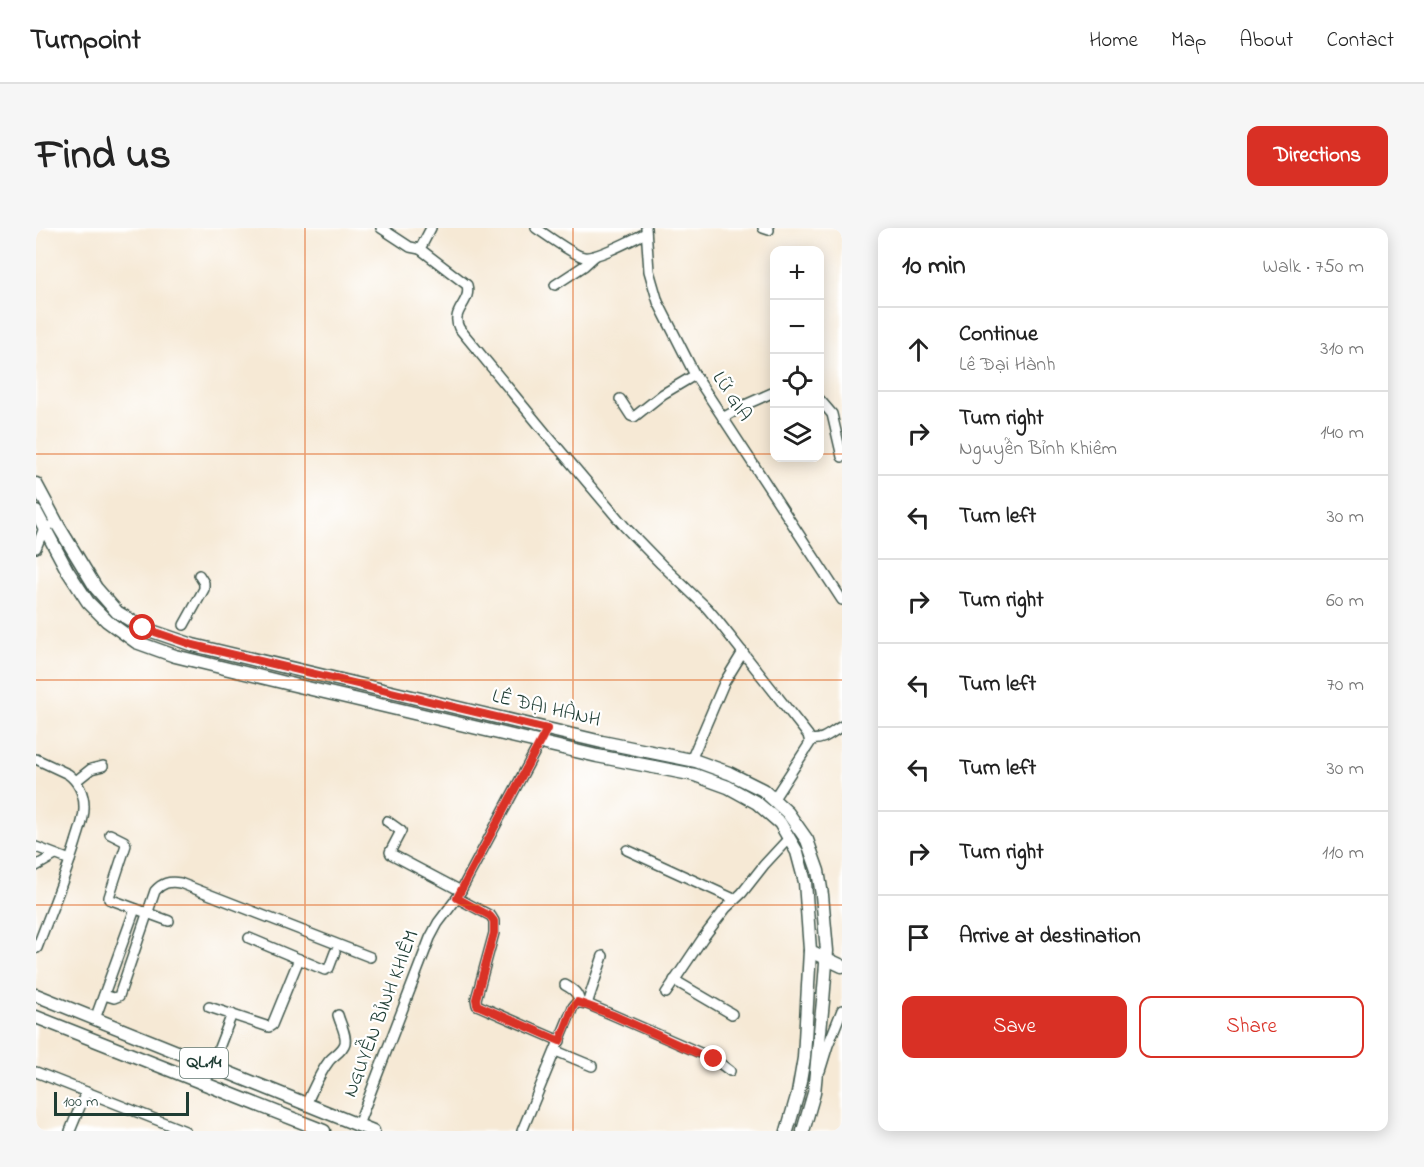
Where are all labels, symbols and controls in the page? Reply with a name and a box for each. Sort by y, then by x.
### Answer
text: Turnpoint [30,21,141,62]
text: Home [1089,26,1138,56]
text: Map [1171,26,1206,56]
text: About [1239,26,1293,56]
text: Contact [1326,26,1394,56]
text: Find us [36,126,171,187]
button: Directions [1247,126,1388,186]
map controls [770,246,824,462]
button: + [770,246,824,300]
text: 10 min [902,248,966,286]
text: Walk · 750 m [1262,253,1364,282]
button: − [770,300,824,354]
text: Continue [959,319,1038,351]
icon: ahead [902,333,935,366]
text: 310 m [1320,335,1364,364]
text: Lê Đại Hành [959,351,1056,380]
button: locate [770,354,824,408]
street label: LỮ GIA [704,366,758,428]
text: Turn right [959,403,1044,435]
button: layers [770,408,824,462]
icon: right [902,417,935,450]
text: 140 m [1320,419,1364,448]
text: Nguyễn Bỉnh Khiêm [959,435,1117,464]
icon: left [902,501,935,534]
text: Turn left [959,501,1036,533]
text: 30 m [1327,503,1364,532]
icon: right [902,585,935,618]
text: Turn right [959,585,1044,617]
text: 60 m [1326,587,1364,616]
route start [129,614,155,640]
icon: left [902,669,935,702]
text: Turn left [959,669,1036,701]
text: 70 m [1327,671,1364,700]
street label: LÊ ĐẠI HÀNH [489,682,603,736]
icon: left [902,753,935,786]
text: Turn left [959,753,1036,785]
text: 30 m [1327,755,1364,784]
icon: right [902,837,935,870]
text: Turn right [959,837,1044,869]
text: 110 m [1322,839,1364,868]
icon: arrive [902,921,935,954]
text: Arrive at destination [959,921,1141,953]
street label: NGUYỄN BỈNH KHIÊM [336,926,427,1102]
button: Save [902,996,1127,1058]
button: Share [1139,996,1364,1058]
route end [700,1045,726,1071]
road number: QL.14 [180,1048,228,1078]
scale bar [54,1089,189,1116]
text: 100 m [63,1090,98,1114]

